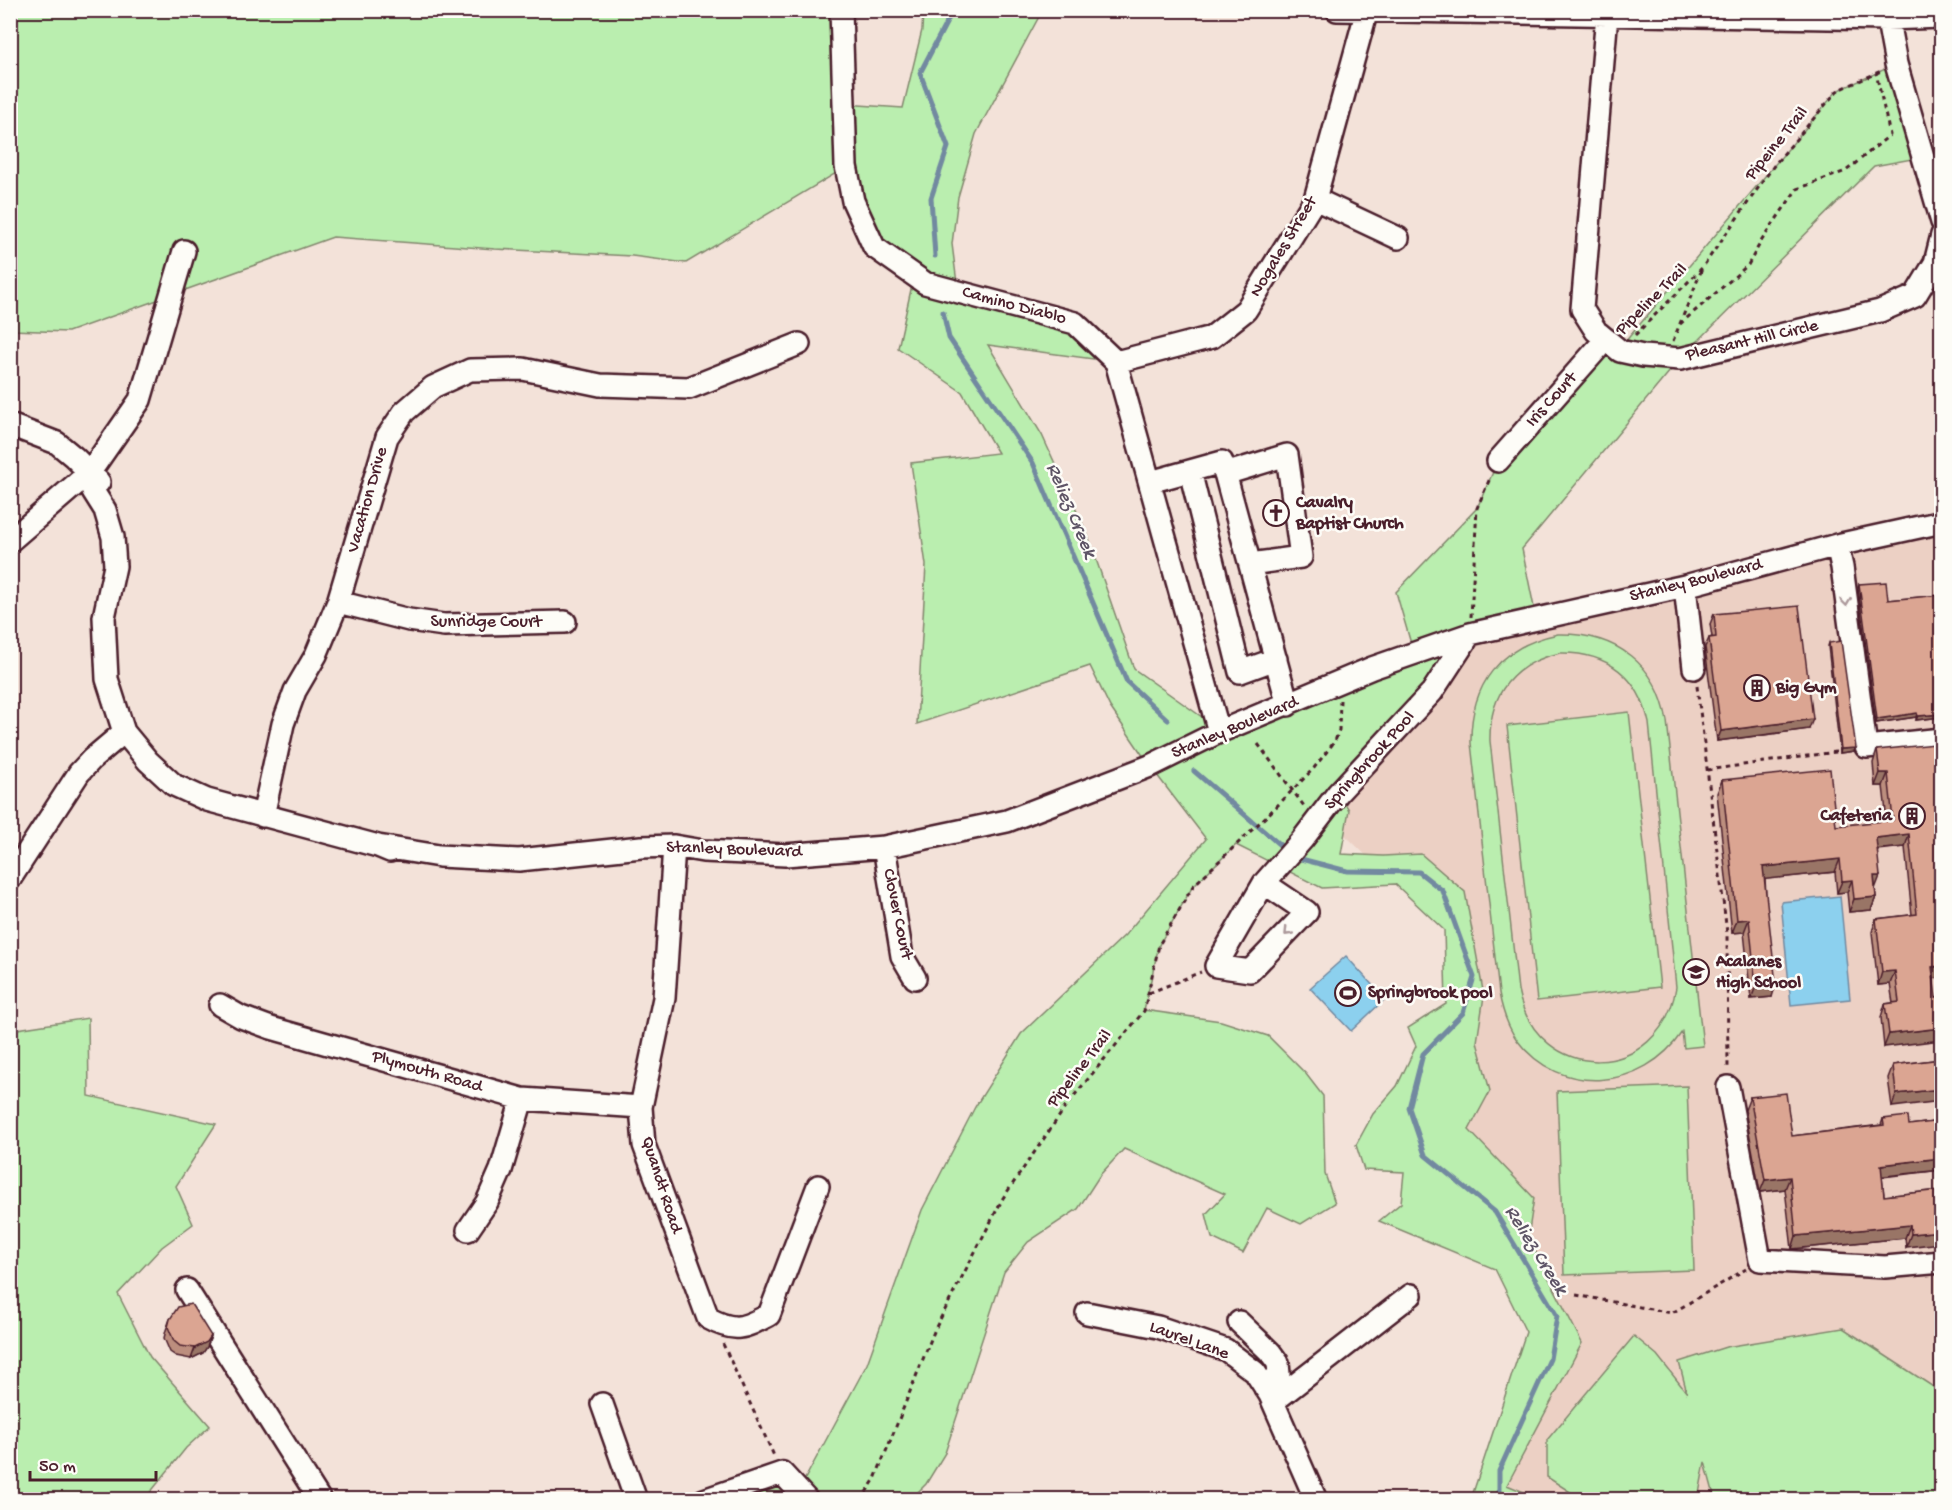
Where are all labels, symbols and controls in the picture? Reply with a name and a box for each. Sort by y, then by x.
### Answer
street label: Pipeine Trail [1740,103,1813,186]
street label: Nogales Street [1246,192,1323,301]
street label: Pipeline Trail [1611,260,1692,341]
street label: Camino Diablo [960,282,1068,330]
street label: Pleasant Hill Circle [1683,315,1821,367]
street label: Iris Court [1522,367,1583,432]
street label: Vacation Drive [343,444,393,556]
water label: Reliez Creek [1040,460,1101,564]
place label: Cavalry Baptist Church [1295,493,1404,535]
church icon: Cavalry Baptist Church [1261,498,1291,528]
street label: Stanley Boulevard [1628,554,1766,608]
one-way arrow [1840,598,1852,607]
street label: Sunridge Court [430,612,543,633]
building icon: Big Gym [1742,673,1772,703]
place label: Big Gym [1775,678,1837,699]
street label: Stanley Boulevard [1168,691,1303,764]
street label: Springbrook Pool [1320,707,1420,815]
building icon: Cafeteria [1897,801,1927,831]
place label: Cafeteria [1820,806,1893,827]
street label: Stanley Boulevard [666,837,804,863]
street label: Clover Court [877,867,917,963]
one-way arrow [1285,924,1296,935]
place label: Acalanes High School [1715,952,1801,994]
school or university icon: Acalanes High School [1681,957,1711,987]
sports icon: Springbrook pool [1333,978,1363,1008]
place label: Springbrook pool [1368,983,1493,1004]
street label: Pipeline Trail [1042,1026,1117,1113]
street label: Plymouth Road [368,1046,486,1098]
street label: Quandt Road [635,1134,687,1237]
water label: Reliez Creek [1499,1202,1573,1302]
street label: Laurel Lane [1146,1317,1232,1365]
scale bar [30,1444,156,1482]
text: 50 m [39,1457,76,1478]

